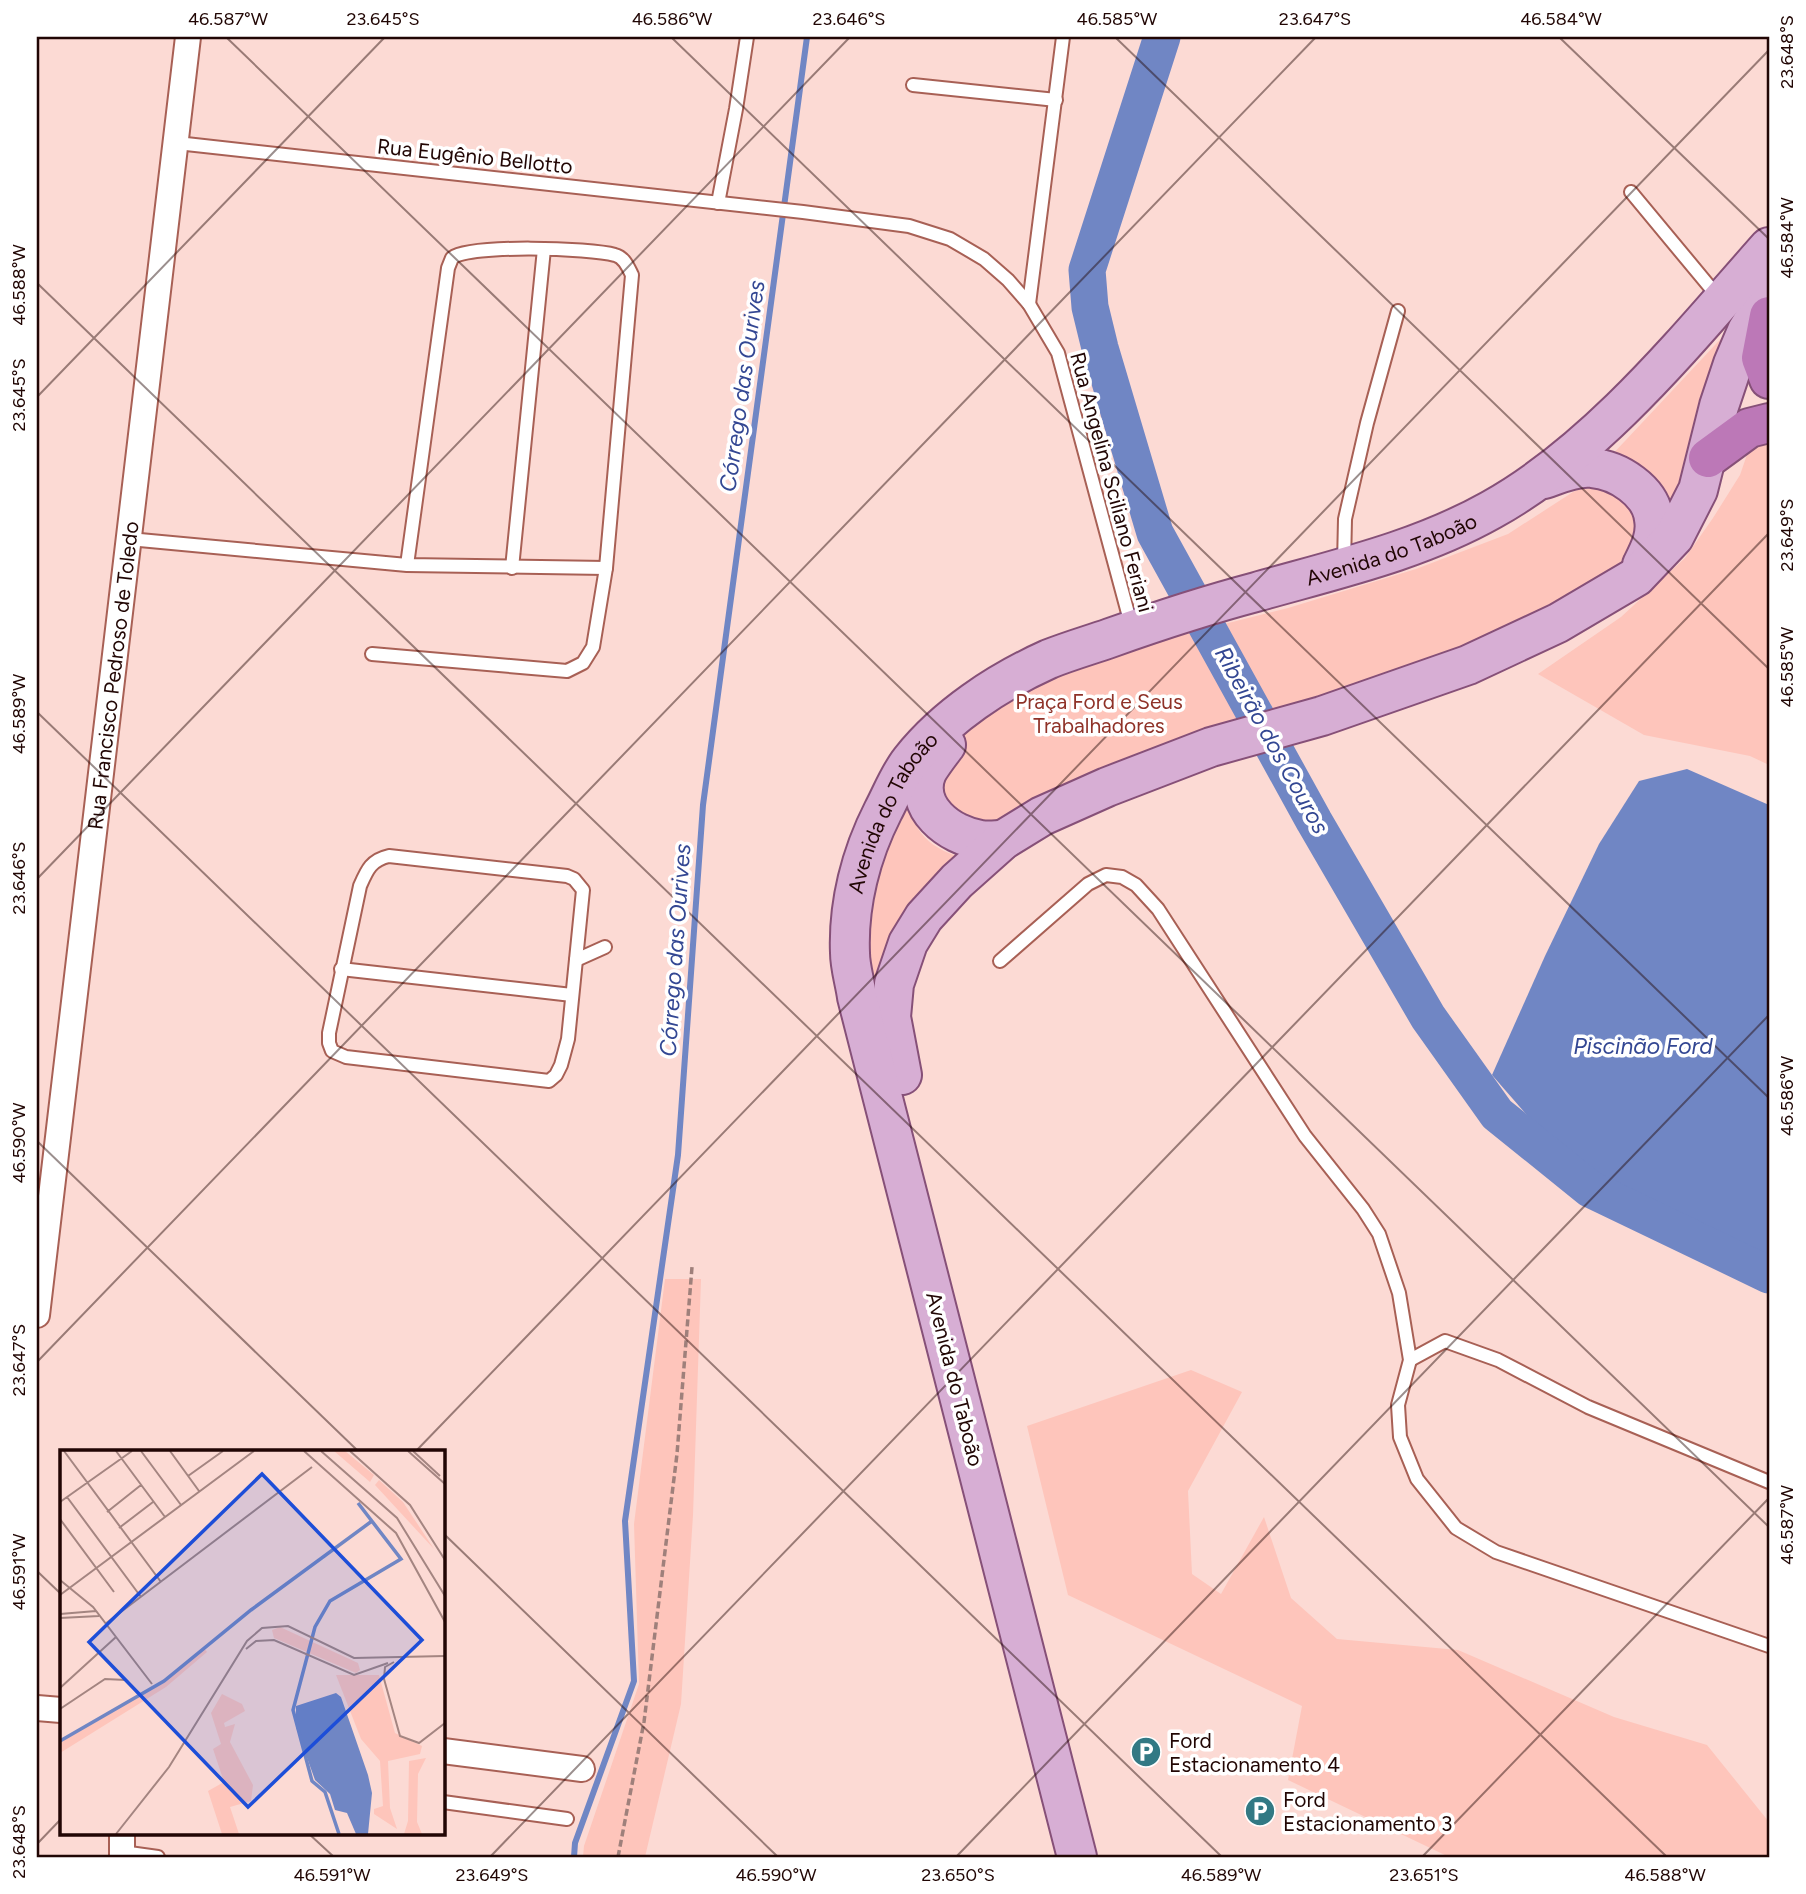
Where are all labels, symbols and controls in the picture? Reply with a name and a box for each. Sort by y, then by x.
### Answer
text: 46.587°W [188,8,269,30]
text: 23.645°S [346,8,420,30]
text: 46.586°W [632,8,713,30]
text: 23.646°S [813,8,885,30]
text: 46.585°W [1077,8,1158,30]
text: 23.647°S [1279,8,1351,30]
text: 46.584°W [1520,8,1603,30]
text: 23.648°S [1776,15,1798,89]
street label: Rua Eugênio Bellotto [376,133,574,179]
text: 46.584°W [1776,196,1798,279]
text: 46.588°W [8,244,30,326]
water label: Córrego das Ourives [713,278,771,494]
street label: Rua Angelina Sciliano Feriani [1065,349,1159,615]
text: 23.645°S [8,358,30,432]
text: 23.649°S [1776,499,1798,571]
street label: Avenida do Taboão [1303,507,1481,590]
street label: Rua Francisco Pedroso de Toledo [82,520,143,831]
text: 46.585°W [1776,626,1798,707]
water label: Ribeirão dos Couros [1209,641,1335,839]
text: 46.589°W [8,673,30,754]
park label: Praça Ford e Seus Trabalhadores [1015,689,1183,738]
street label: Avenida do Taboão [842,726,942,896]
text: 23.646°S [8,842,30,914]
water label: Córrego das Ourives [654,843,696,1057]
water label: Piscinão Ford [1573,1032,1713,1060]
text: 46.586°W [1776,1055,1798,1136]
text: 46.590°W [8,1102,30,1184]
street label: Avenida do Taboão [921,1289,989,1469]
text: 23.647°S [8,1324,30,1396]
inset map [60,1450,444,1834]
text: 46.587°W [1776,1484,1798,1565]
text: 46.591°W [8,1533,30,1611]
place label: Ford Estacionamento 4 [1169,1728,1340,1777]
parking icon: Ford Estacionamento 4 [1129,1735,1163,1769]
place label: Ford Estacionamento 3 [1283,1787,1452,1836]
parking icon: Ford Estacionamento 3 [1243,1794,1277,1828]
text: 23.648°S [8,1805,30,1879]
text: 46.591°W [293,1864,371,1886]
text: 23.649°S [456,1864,528,1886]
text: 46.590°W [735,1864,817,1886]
text: 23.650°S [921,1864,995,1886]
text: 46.589°W [1181,1864,1262,1886]
text: 23.651°S [1389,1864,1459,1886]
text: 46.588°W [1624,1864,1706,1886]

